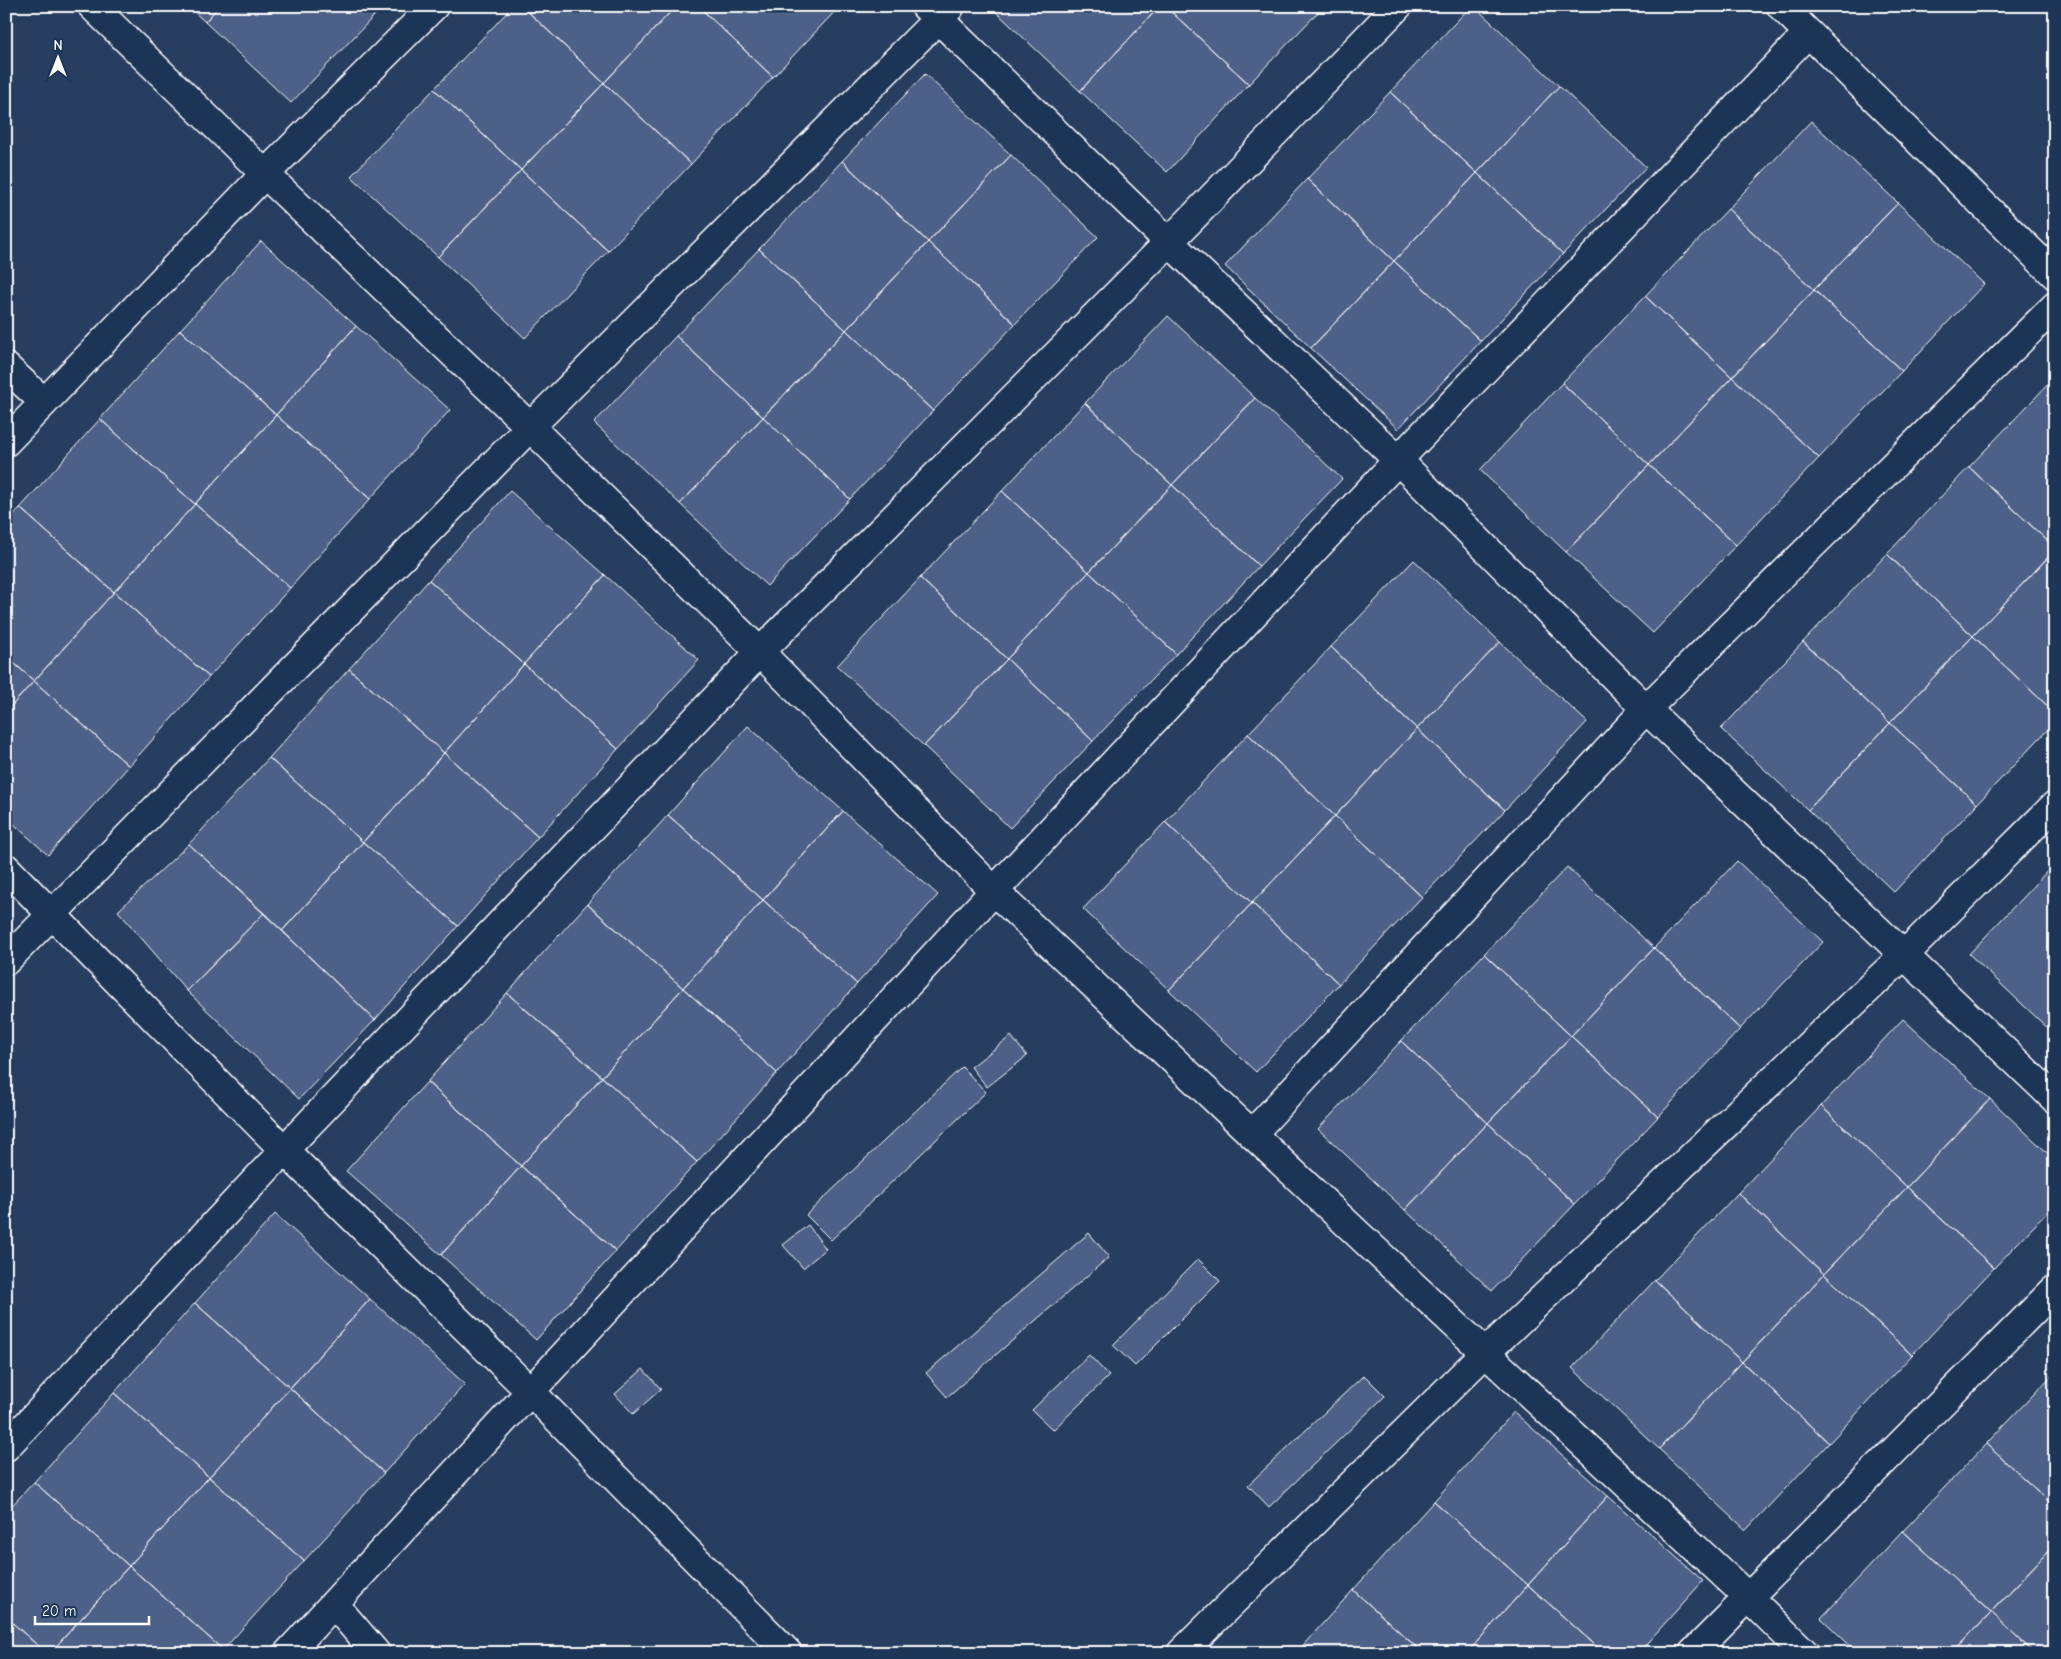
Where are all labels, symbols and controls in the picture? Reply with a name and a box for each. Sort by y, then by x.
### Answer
north arrow [32,32,82,82]
text: N [53,37,63,54]
scale bar [35,1594,149,1626]
text: 20 m [42,1602,76,1620]

